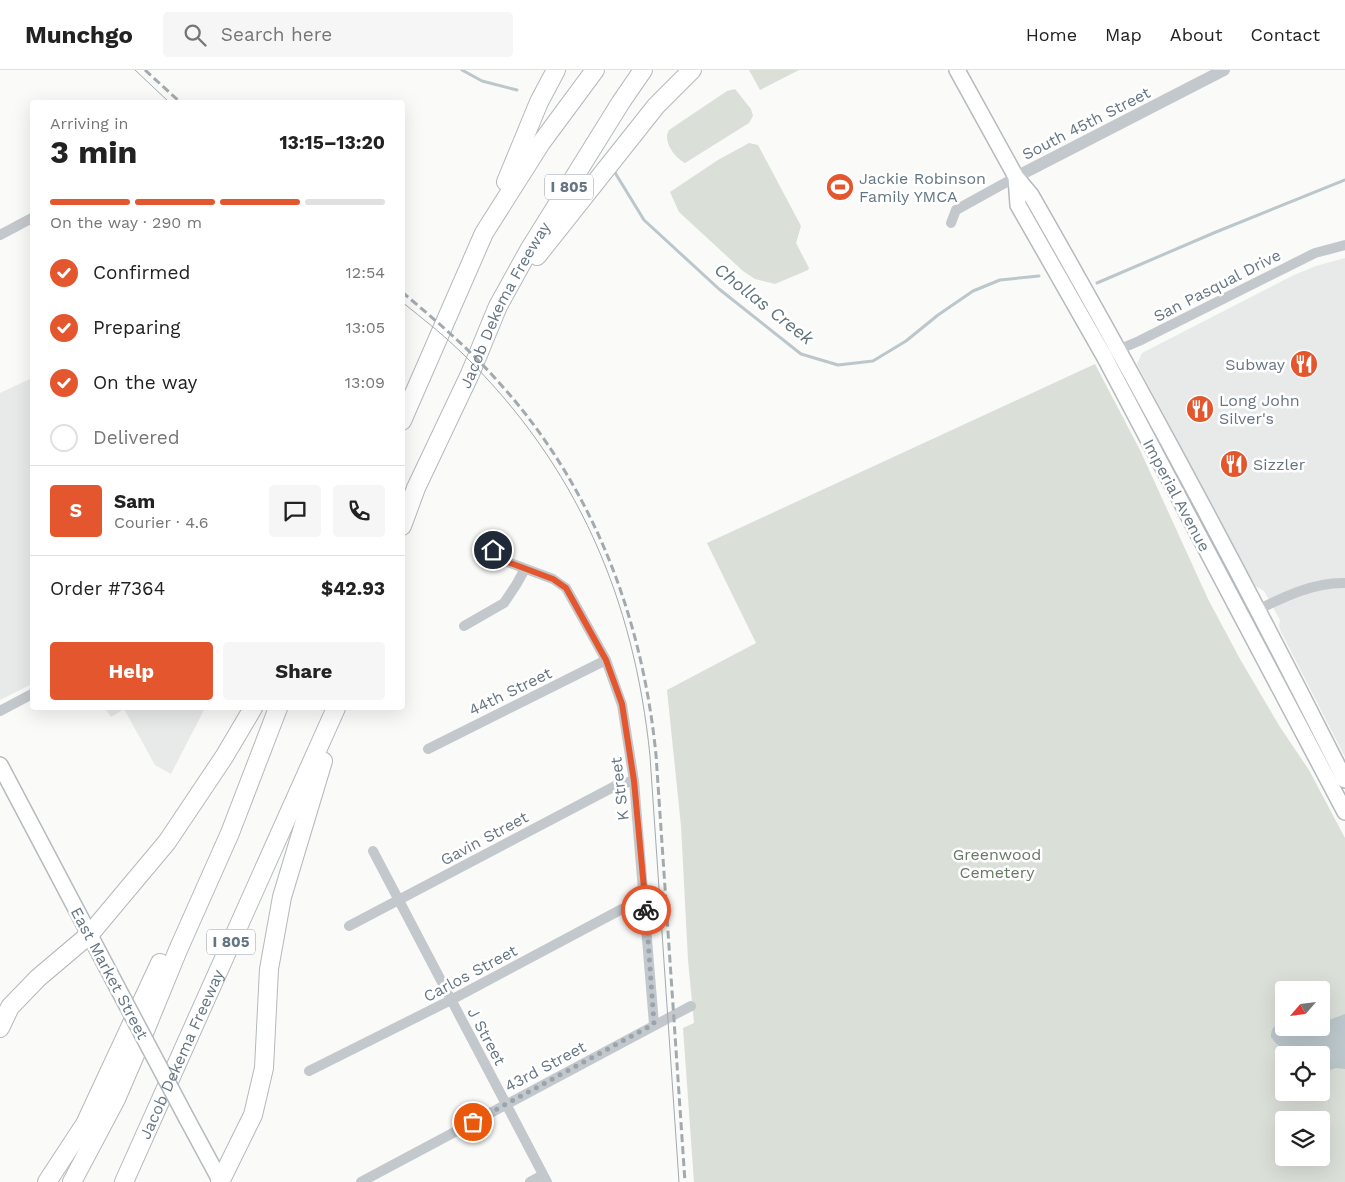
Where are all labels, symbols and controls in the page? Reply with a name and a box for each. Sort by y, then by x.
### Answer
search box [163,12,513,57]
text: Munchgo [25,21,133,49]
icon: search [181,21,209,49]
text: Search here [221,23,332,46]
text: Home [1026,24,1077,45]
text: Map [1105,24,1142,45]
text: About [1170,24,1222,45]
text: Contact [1250,24,1320,45]
street label: South 45th Street [1019,83,1154,164]
text: Arriving in [50,114,128,133]
text: 13:15–13:20 [279,131,385,154]
text: 3 min [50,133,137,171]
place label: Jackie Robinson Family YMCA [859,169,986,206]
sports icon: Jackie Robinson Family YMCA [825,172,855,202]
road number: I 805 [545,174,593,200]
text: On the way · 290 m [50,213,202,232]
street label: Jacob Dekema Freeway [456,218,555,391]
street label: San Pasqual Drive [1150,245,1284,326]
water label: Chollas Creek [711,258,819,349]
icon: check [50,259,78,287]
text: Confirmed [93,261,190,284]
text: 12:54 [346,263,385,282]
icon: check [50,314,78,342]
text: Preparing [93,316,180,339]
text: 13:05 [345,318,385,337]
restaurant icon: Subway [1289,349,1319,379]
place label: Subway [1225,355,1286,374]
icon: check [50,369,78,397]
text: On the way [93,371,197,394]
text: 13:09 [345,373,385,392]
place label: Long John Silver's [1219,391,1300,428]
restaurant icon: Long John Silver's [1185,394,1215,424]
text: Delivered [93,426,180,449]
street label: Imperial Avenue [1139,436,1214,555]
restaurant icon: Sizzler [1219,449,1249,479]
place label: Sizzler [1253,455,1306,474]
button: chat [269,485,321,537]
button: phone [333,485,385,537]
text: Sam [114,490,155,513]
text: S [70,499,82,522]
text: Courier · 4.6 [114,513,209,532]
pin [472,529,514,571]
icon: home [479,536,507,564]
text: Order #7364 [50,577,165,600]
text: $42.93 [321,577,385,600]
button: Help [50,642,213,700]
button: Share [223,642,385,700]
street label: 44th Street [466,663,555,720]
street label: K Street [606,756,633,822]
street label: Gavin Street [437,807,532,869]
park label: Greenwood Cemetery [953,845,1041,882]
courier [621,885,671,935]
icon: bike [632,896,660,924]
street label: East Market Street [67,904,153,1043]
road number: I 805 [207,930,255,954]
street label: Carlos Street [420,941,520,1006]
street label: Jacob Dekema Freeway [135,966,228,1142]
north arrow [1275,981,1330,1036]
map controls [1275,981,1330,1166]
street label: J Street [463,1004,510,1069]
street label: 43rd Street [501,1037,589,1096]
button: locate [1275,1046,1330,1101]
pin [452,1101,494,1143]
icon: bag [459,1108,487,1136]
button: layers [1275,1111,1330,1166]

